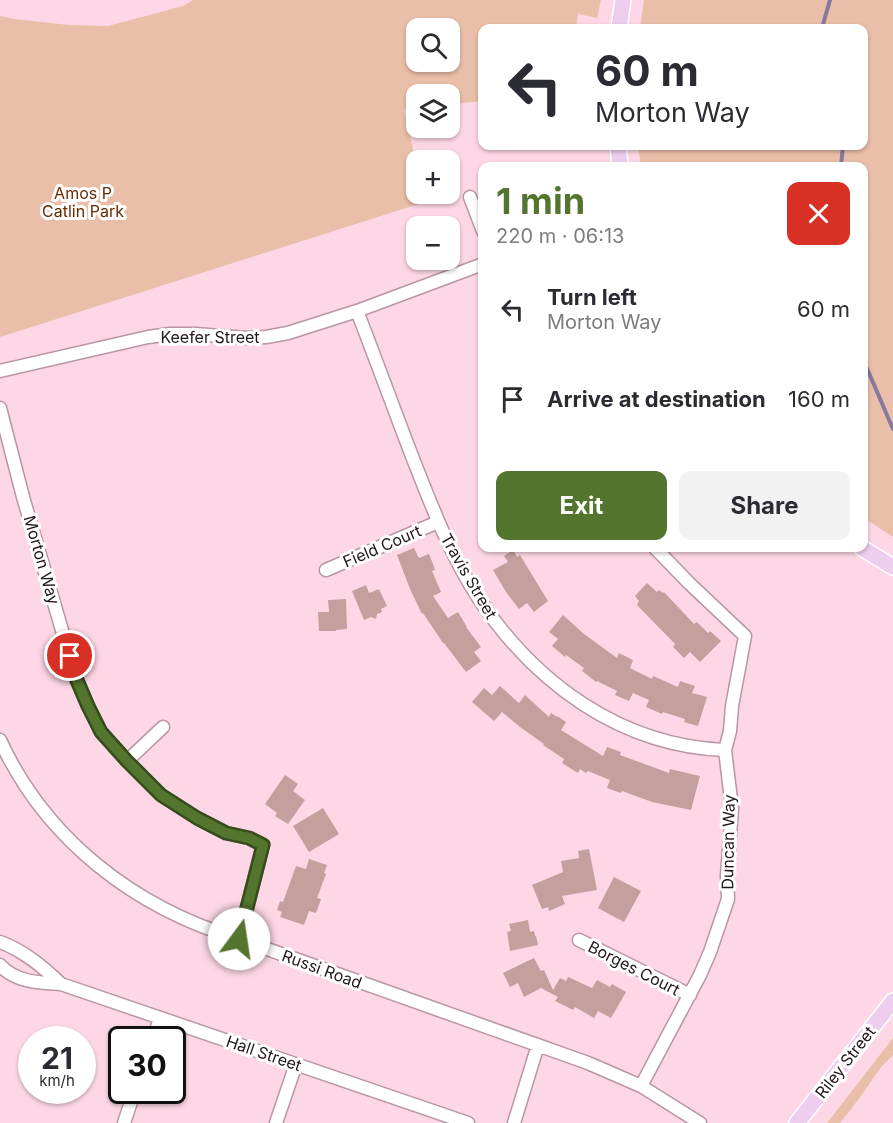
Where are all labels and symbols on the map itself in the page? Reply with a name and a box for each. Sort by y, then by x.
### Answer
park label: Amos P Catlin Park [42,183,124,221]
street label: Keefer Street [160,327,260,347]
street label: Morton Way [20,513,64,607]
street label: Field Court [340,521,424,571]
street label: Travis Street [437,530,501,622]
pin [44,630,95,681]
street label: Duncan Way [717,794,739,890]
position arrow [207,907,271,971]
street label: Borges Court [585,936,683,1000]
street label: Russi Road [279,945,365,993]
street label: Riley Street [811,1022,879,1102]
speed limit sign: 30 [108,1026,186,1104]
street label: Hall Street [224,1031,304,1075]

